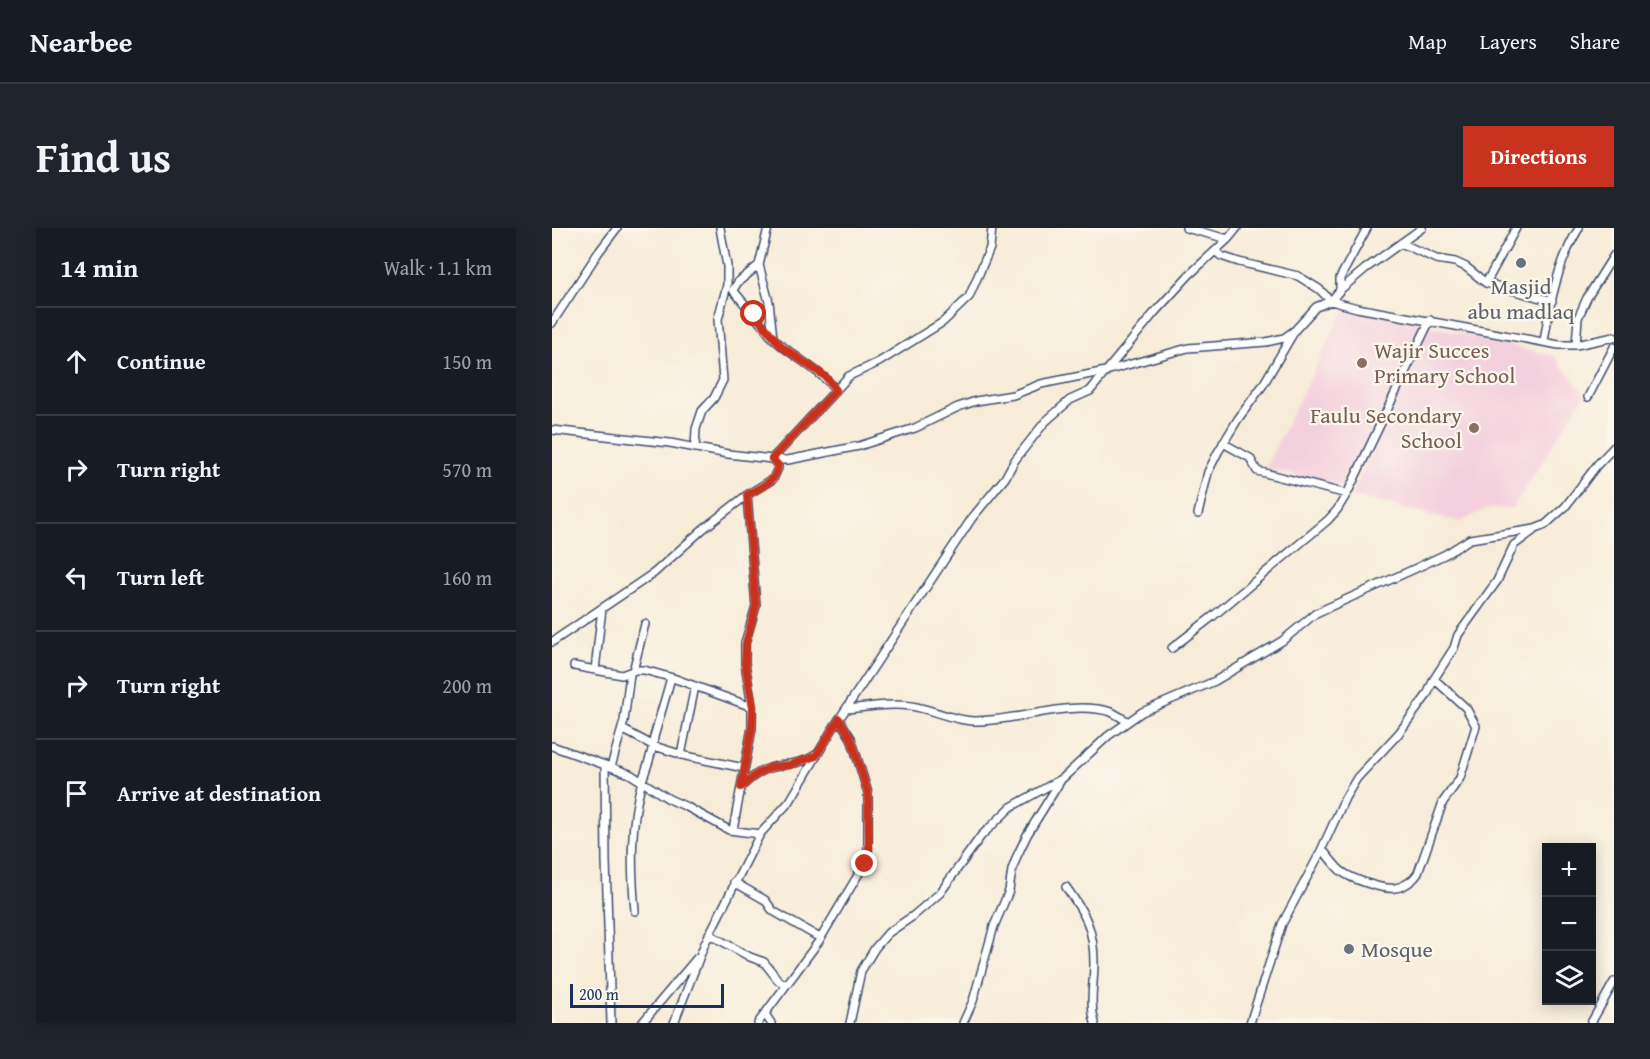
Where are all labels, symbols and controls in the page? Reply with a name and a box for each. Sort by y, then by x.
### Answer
text: Nearbee [30,21,133,62]
text: Map [1408,26,1447,57]
text: Layers [1480,26,1537,57]
text: Share [1570,26,1620,57]
text: Find us [36,126,171,187]
button: Directions [1463,126,1614,187]
text: 14 min [60,248,138,287]
text: Walk · 1.1 km [383,253,492,282]
marker: Masjid abu madlaq [1514,256,1528,270]
place label: Masjid abu madlaq [1468,270,1575,327]
route start [740,300,766,326]
place label: Wajir Succes Primary School [1374,334,1515,391]
icon: ahead [60,345,93,378]
text: Continue [117,345,206,377]
text: 150 m [442,347,492,376]
marker: Wajir Succes Primary School [1355,356,1369,370]
place label: Faulu Secondary School [1310,399,1462,456]
marker: Faulu Secondary School [1467,421,1481,435]
icon: right [60,453,93,486]
text: Turn right [117,453,220,485]
text: 570 m [442,455,492,484]
icon: left [60,561,93,594]
text: Turn left [117,561,204,593]
text: 160 m [442,563,492,592]
icon: right [60,669,93,702]
text: Turn right [117,669,220,701]
text: 200 m [442,671,492,700]
icon: arrive [60,777,93,810]
text: Arrive at destination [117,777,321,809]
map controls [1542,843,1596,1005]
button: + [1542,843,1596,897]
route end [851,850,877,876]
button: − [1542,897,1596,951]
place label: Mosque [1361,933,1433,965]
marker: Mosque [1342,942,1356,956]
button: layers [1542,951,1596,1005]
scale bar [570,981,724,1008]
text: 200 m [579,982,619,1006]

